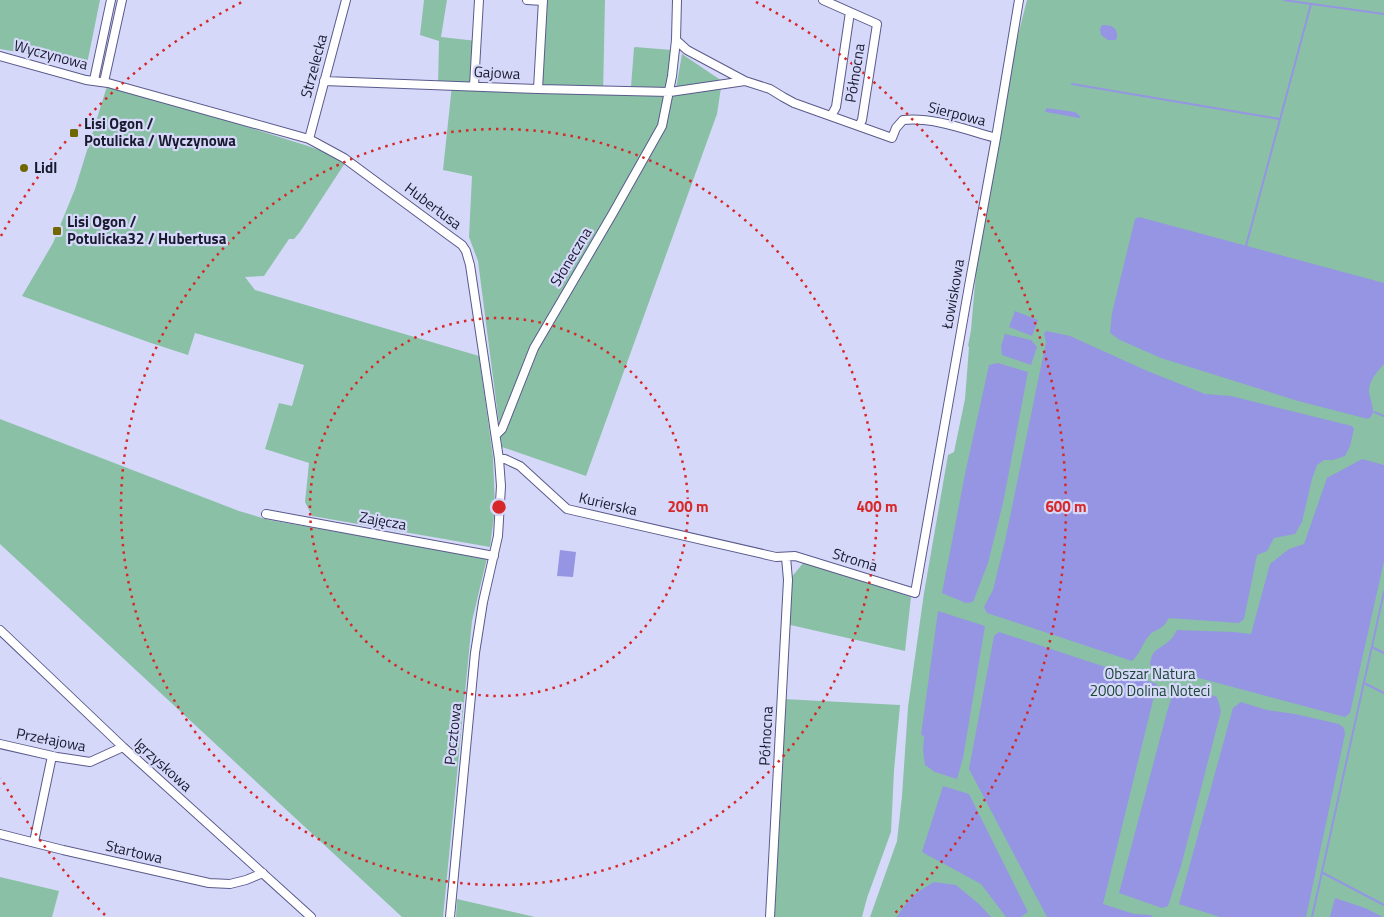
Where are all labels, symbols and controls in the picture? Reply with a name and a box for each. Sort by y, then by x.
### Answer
street label: Strzelecka [294,31,333,100]
street label: Wyczynowa [12,34,91,76]
street label: Północna [838,41,871,104]
street label: Gajowa [473,60,521,85]
street label: Sierpowa [926,95,989,132]
place label: Lisi Ogon / Potulicka / Wyczynowa [84,112,236,152]
marker: Lisi Ogon / Potulicka / Wyczynowa [68,127,80,139]
place label: Lidl [34,156,57,179]
marker: Lidl [18,162,30,174]
street label: Hubertusa [400,176,467,235]
place label: Lisi Ogon / Potulicka32 / Hubertusa [67,210,227,250]
street label: Słoneczna [544,222,597,291]
marker: Lisi Ogon / Potulicka32 / Hubertusa [51,225,63,237]
street label: Łowiskowa [935,257,970,332]
street label: Kurierska [577,486,640,521]
text: 200 m [667,495,709,518]
text: 400 m [856,495,898,518]
text: 600 m [1045,495,1087,518]
centre of rings [490,498,508,516]
street label: Zajęcza [358,505,409,536]
street label: Stroma [830,542,881,577]
park label: Obszar Natura 2000 Dolina Noteci [1090,662,1210,702]
street label: Pocztowa [438,701,467,766]
street label: Północna [752,705,779,766]
street label: Przełajowa [14,721,88,758]
street label: Igrzyskowa [129,732,198,797]
street label: Startowa [103,834,165,869]

